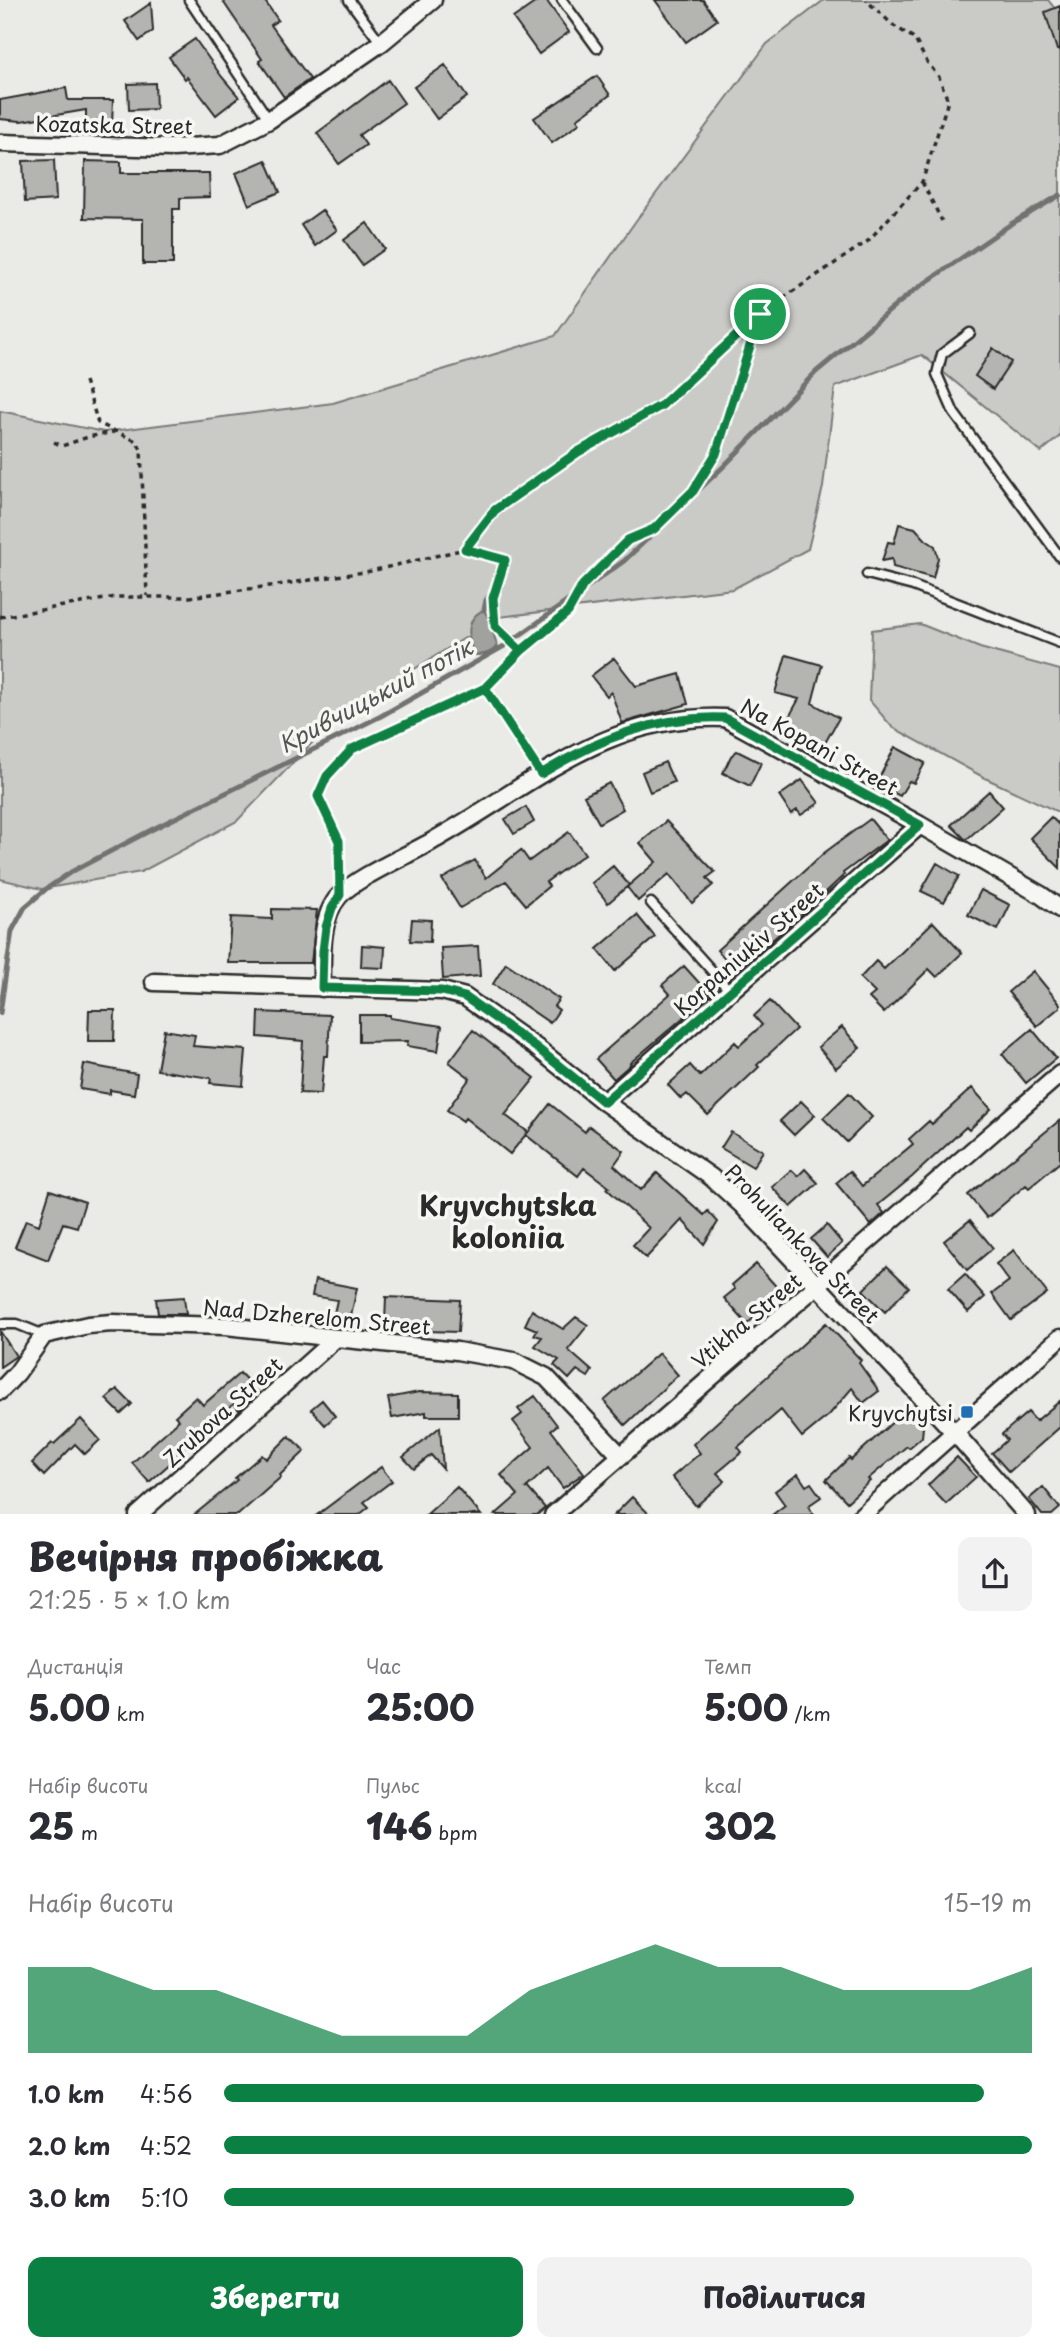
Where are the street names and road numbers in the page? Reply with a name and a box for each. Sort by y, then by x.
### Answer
street label: Kozatska Street [35,107,193,141]
street label: Na Kopani Street [735,689,905,803]
street label: Korpaniukiv Street [666,874,830,1022]
street label: Prohuliankova Street [718,1156,888,1330]
street label: Vtikha Street [684,1264,808,1376]
street label: Nad Dzherelom Street [202,1290,432,1342]
street label: Zrubova Street [155,1348,289,1474]

